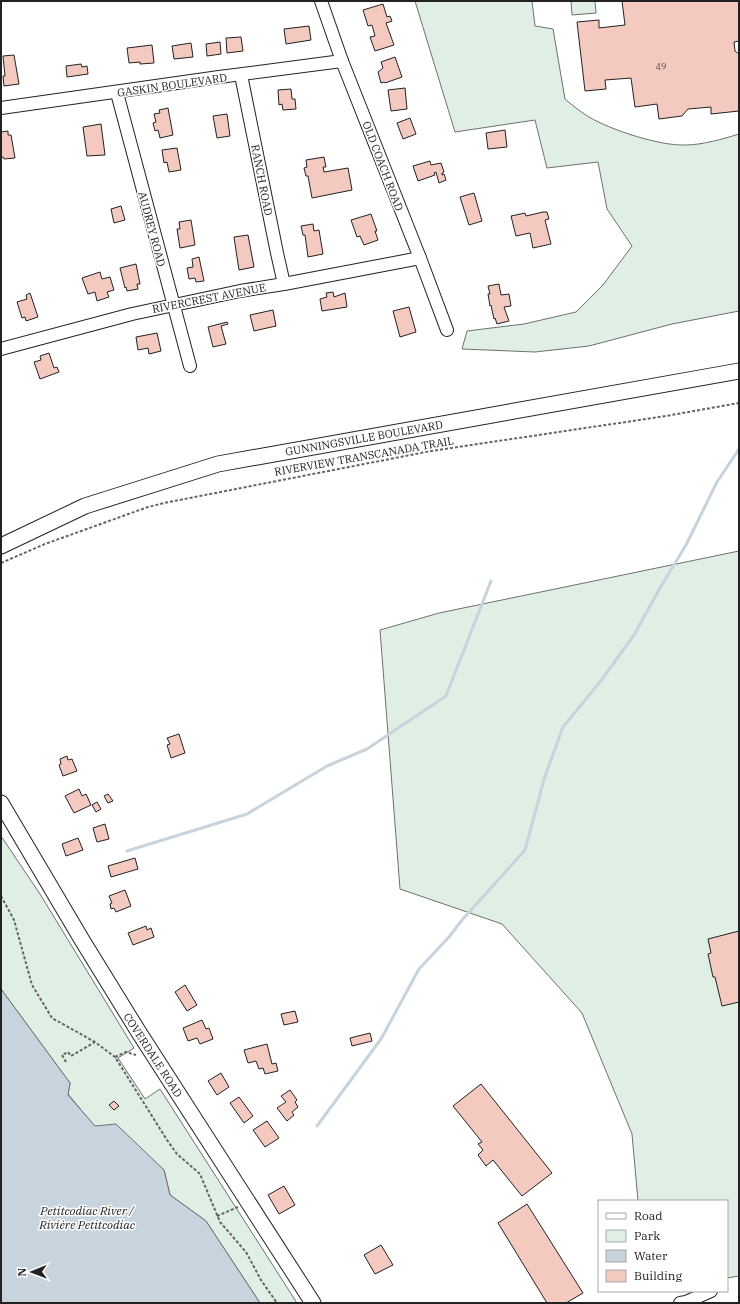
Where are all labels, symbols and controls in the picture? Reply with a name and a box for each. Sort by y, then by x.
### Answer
house number: 49 [656,61,666,72]
street label: GASKIN BOULEVARD [116,70,228,100]
street label: OLD COACH ROAD [359,119,407,213]
street label: RANCH ROAD [248,143,276,217]
street label: AUDREY ROAD [135,190,169,268]
street label: RIVERCREST AVENUE [151,280,267,316]
street label: GUNNINGSVILLE BOULEVARD [284,417,444,459]
street label: RIVERVIEW TRANSCANADA TRAIL [273,433,455,479]
street label: COVERDALE ROAD [121,1010,186,1100]
legend [598,1200,728,1292]
water label: Petitcodiac River / Rivière Petitcodiac [38,1203,136,1232]
text: Road [634,1208,663,1223]
text: Park [634,1228,660,1243]
text: Water [634,1248,668,1263]
north arrow [12,1252,52,1292]
text: N [15,1267,29,1277]
text: Building [634,1268,682,1283]

